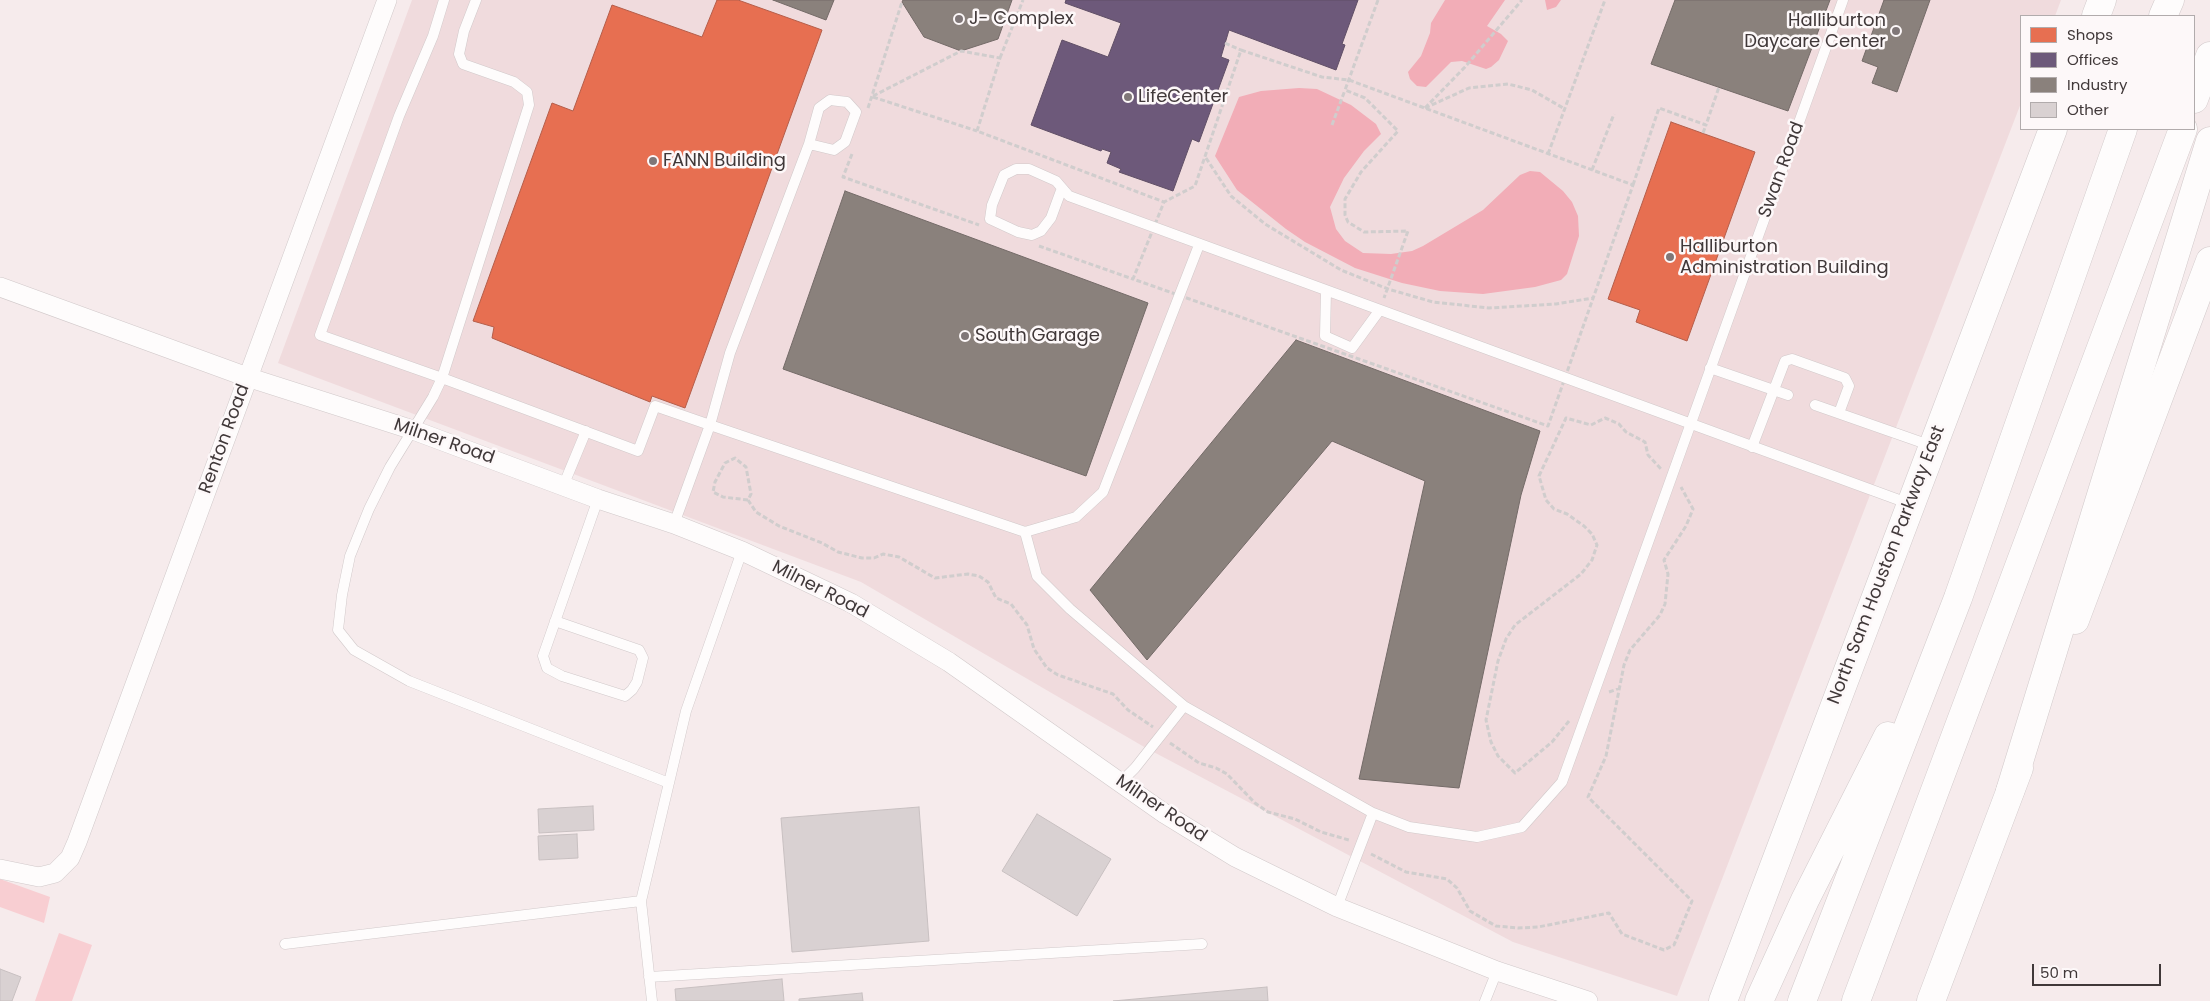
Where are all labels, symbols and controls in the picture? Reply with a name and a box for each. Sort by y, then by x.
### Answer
place label: J- Complex [969,8,1074,30]
place label: Halliburton Daycare Center [1744,10,1886,52]
marker: J- Complex [953,13,965,25]
legend [2020,15,2195,130]
text: Shops [2067,24,2113,45]
marker: Halliburton Daycare Center [1890,25,1902,37]
text: Offices [2067,49,2119,70]
text: Industry [2067,74,2127,95]
place label: LifeCenter [1138,86,1228,108]
marker: LifeCenter [1122,91,1134,103]
text: Other [2067,99,2109,120]
street label: Swan Road [1755,119,1809,221]
place label: FANN Building [663,150,786,172]
marker: FANN Building [647,155,659,167]
place label: Halliburton Administration Building [1680,236,1889,278]
marker: Halliburton Administration Building [1664,251,1676,263]
place label: South Garage [975,325,1100,347]
marker: South Garage [959,330,971,342]
street label: Renton Road [195,381,255,497]
street label: Milner Road [391,415,497,469]
street label: North Sam Houston Parkway East [1824,423,1950,707]
street label: Milner Road [768,556,872,624]
street label: Milner Road [1111,771,1211,847]
scale bar [2035,954,2164,986]
text: 50 m [2040,962,2078,983]

